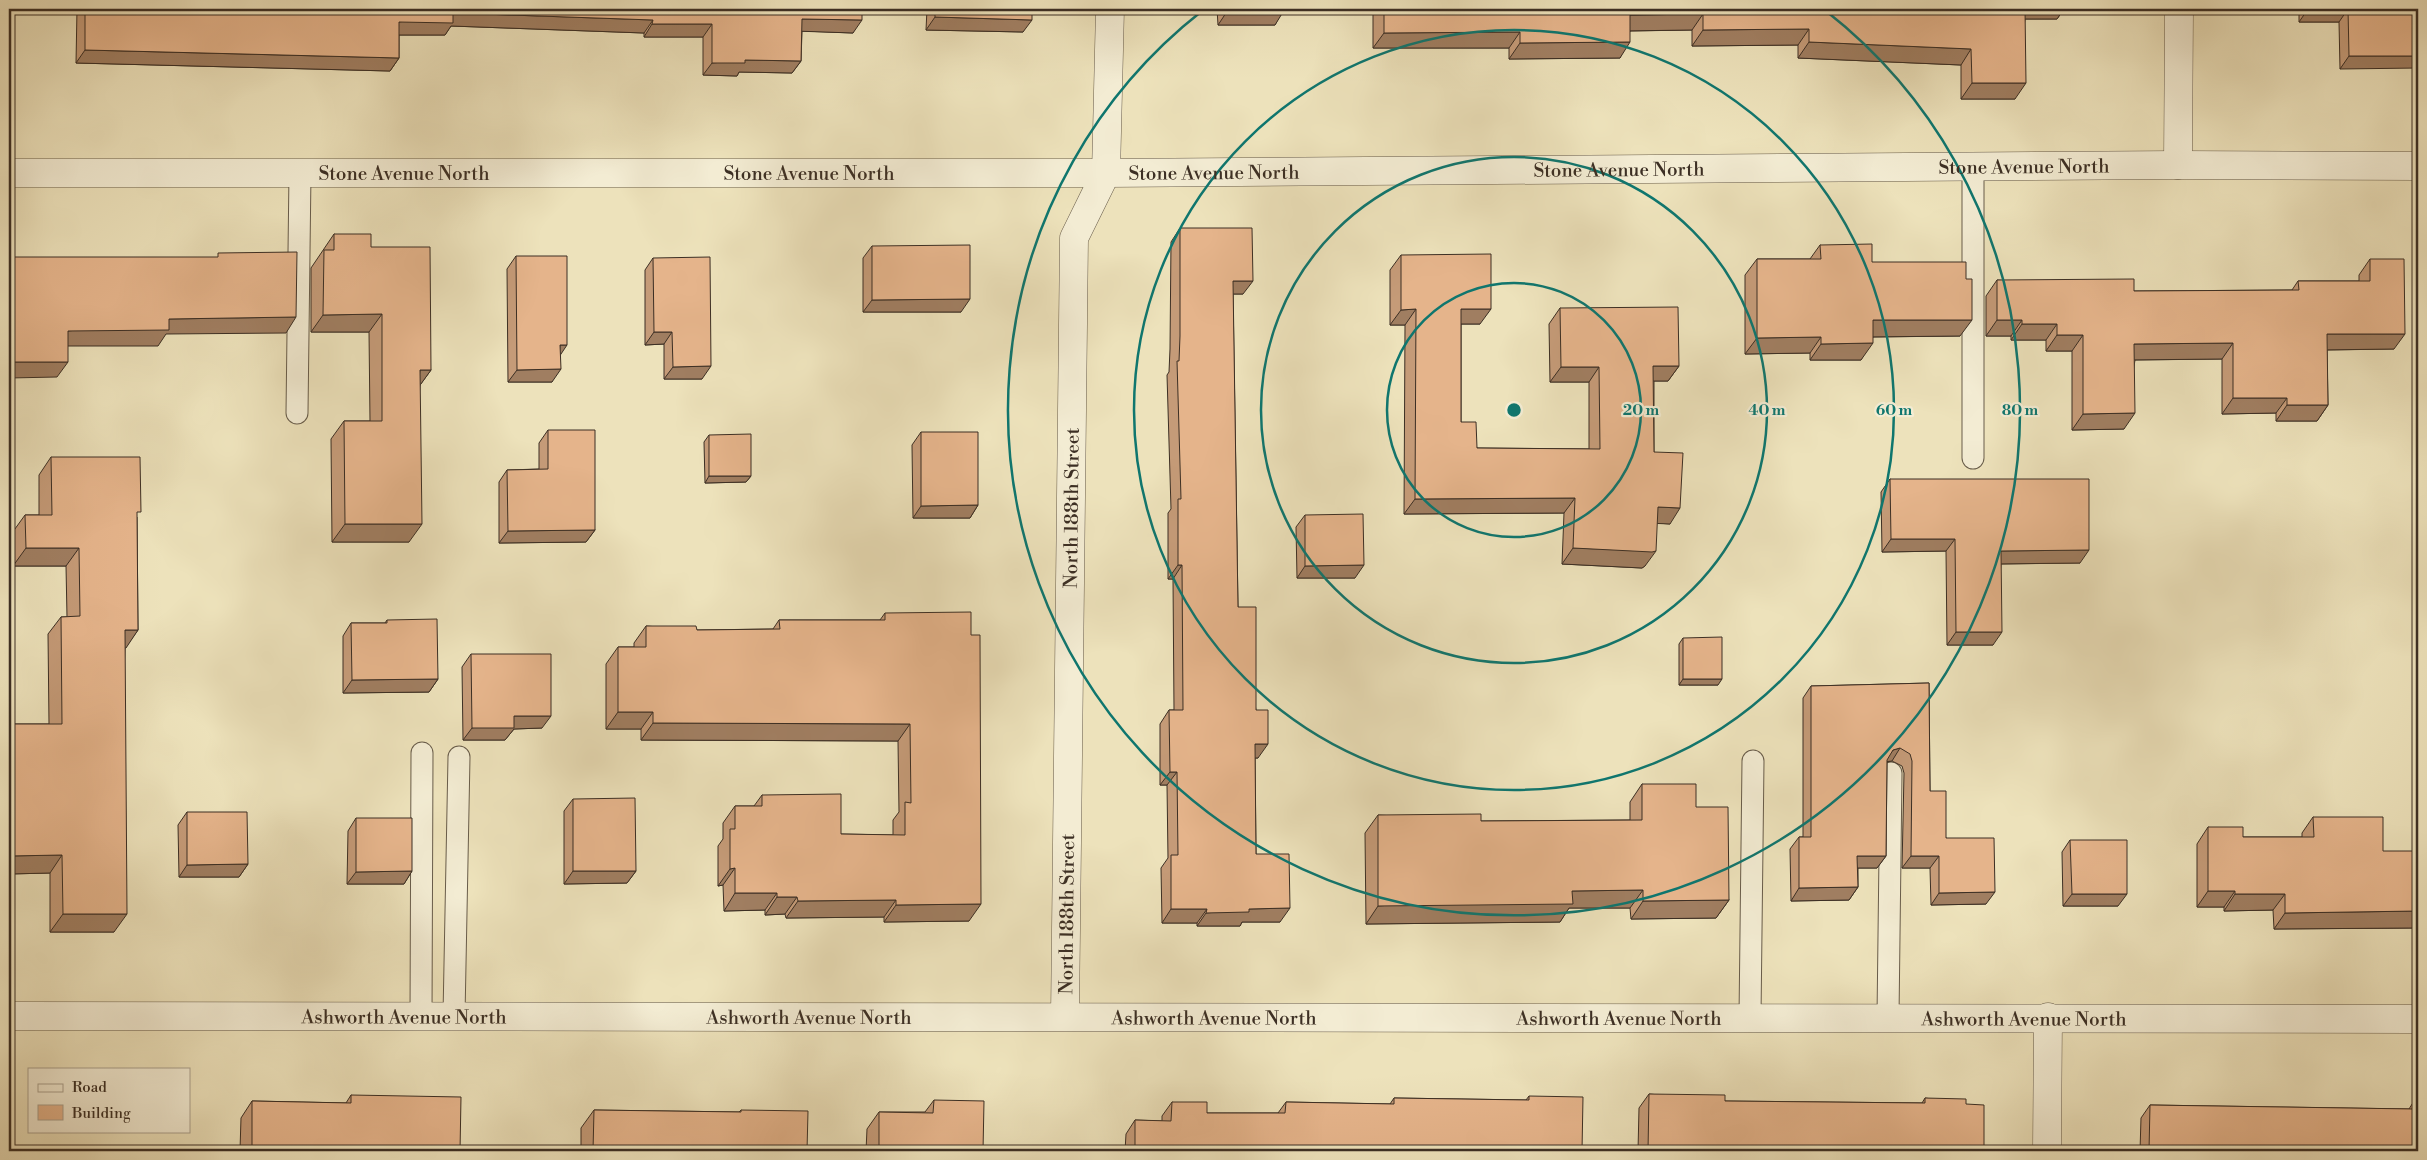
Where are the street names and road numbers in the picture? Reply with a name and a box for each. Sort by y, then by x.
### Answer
street label: Stone Avenue North [1938,155,2110,180]
street label: Stone Avenue North [1533,158,1705,183]
street label: Stone Avenue North [1128,161,1300,186]
street label: Stone Avenue North [318,162,490,186]
street label: Stone Avenue North [723,162,895,186]
street label: North 188th Street [1059,427,1085,588]
street label: North 188th Street [1054,833,1080,994]
street label: Ashworth Avenue North [300,1005,507,1030]
street label: Ashworth Avenue North [705,1006,912,1030]
street label: Ashworth Avenue North [1110,1006,1317,1031]
street label: Ashworth Avenue North [1515,1007,1722,1031]
street label: Ashworth Avenue North [1920,1007,2127,1032]

